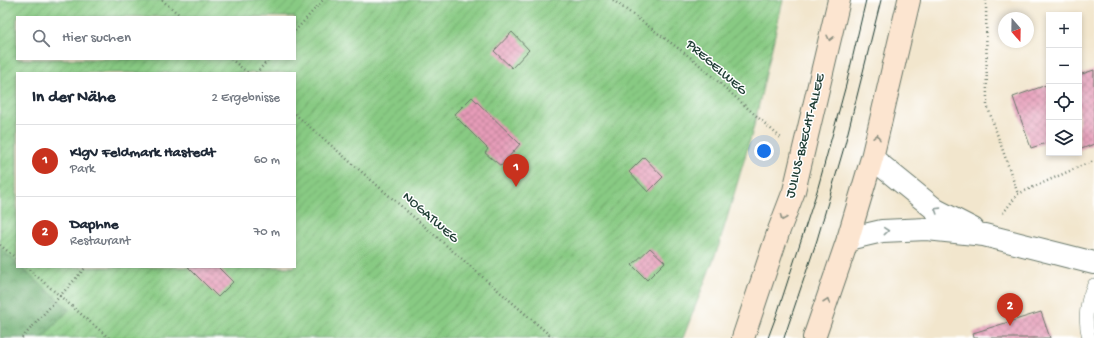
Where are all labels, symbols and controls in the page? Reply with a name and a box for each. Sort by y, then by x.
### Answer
north arrow [998,12,1034,48]
map controls [1046,12,1082,156]
button: + [1046,12,1082,48]
search box [16,16,296,60]
icon: search [30,27,52,49]
text: Hier suchen [62,29,131,47]
one-way arrow [826,35,834,41]
street label: PREGELWEG [681,36,751,100]
button: − [1046,48,1082,84]
street label: JULIUS-BRECHT-ALLEE [782,71,830,200]
button: locate [1046,84,1082,120]
text: In der Nähe [32,88,115,108]
text: 2 Ergebnisse [212,91,280,106]
button: layers [1046,120,1082,156]
one-way arrow [872,133,880,140]
your location [754,141,774,161]
text: KlgV Feldmark Hastedt [70,144,215,162]
text: 1 [42,153,48,168]
text: 60 m [254,153,280,168]
pin: 1 [503,154,529,187]
text: Park [70,162,95,177]
street label: NOGATWEG [398,189,463,248]
one-way arrow [934,208,941,215]
one-way arrow [780,214,788,221]
text: Daphne [70,216,118,234]
text: 2 [42,225,48,240]
text: 70 m [254,225,280,240]
one-way arrow [883,226,889,235]
text: Restaurant [70,234,130,249]
pin: 2 [997,293,1023,326]
one-way arrow [822,298,831,305]

